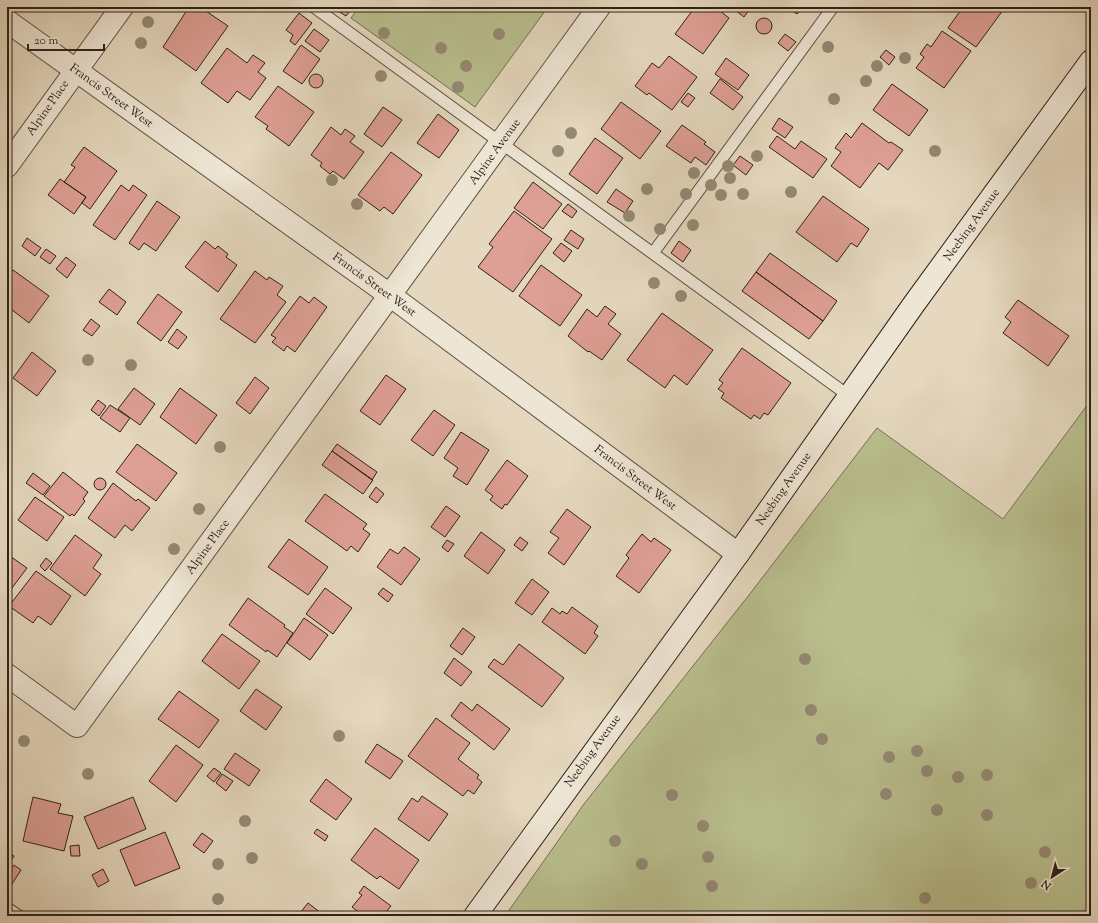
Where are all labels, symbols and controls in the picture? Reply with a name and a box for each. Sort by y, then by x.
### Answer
scale bar [28,26,104,52]
text: 20 m [34,32,59,50]
street label: Francis Street West [65,59,157,133]
street label: Alpine Place [22,76,74,140]
street label: Alpine Avenue [465,115,526,189]
street label: Neebing Avenue [939,185,1005,265]
street label: Francis Street West [328,248,420,322]
street label: Francis Street West [590,441,680,515]
street label: Neebing Avenue [752,448,816,529]
street label: Alpine Place [182,515,235,578]
street label: Neebing Avenue [560,711,626,791]
north arrow [1032,857,1072,897]
text: N [1038,875,1056,894]

